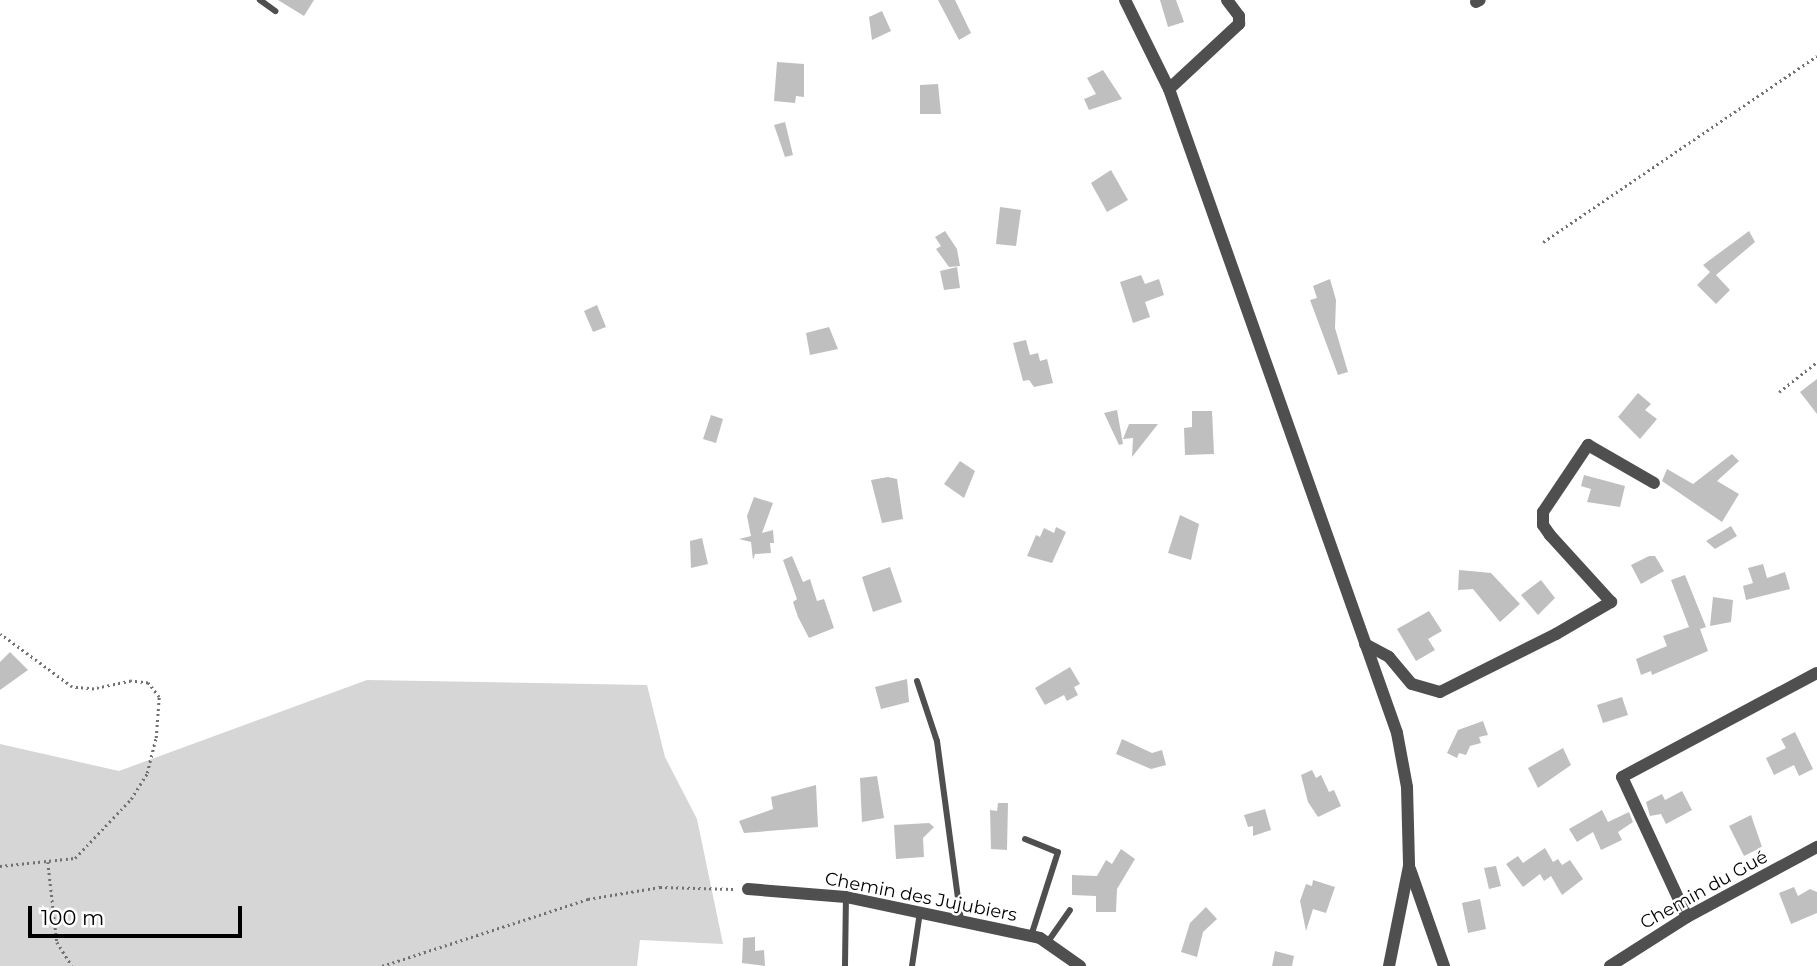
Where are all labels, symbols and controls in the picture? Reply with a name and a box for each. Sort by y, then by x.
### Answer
street label: Chemin du Gué [1636,846,1772,934]
street label: Chemin des Jujubiers [823,868,1019,926]
scale bar [32,892,245,936]
text: 100 m [41,905,104,930]

